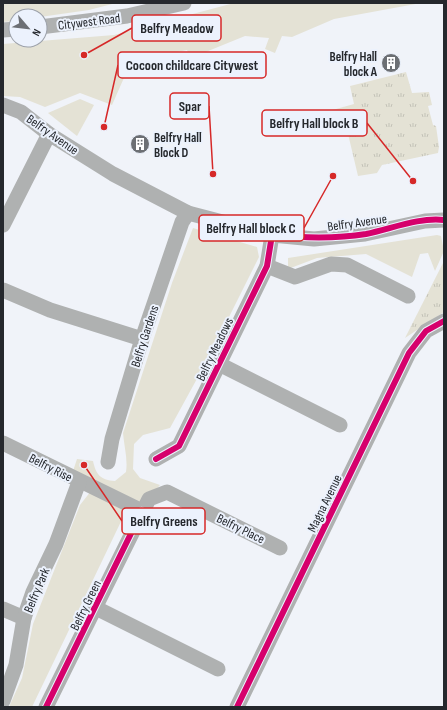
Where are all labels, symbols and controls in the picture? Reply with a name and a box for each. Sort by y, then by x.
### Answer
north arrow [8,8,48,48]
street label: Citywest Road [57,10,121,34]
callout: Belfry Meadow [132,15,221,41]
text: Belfry Meadow [140,20,214,37]
text: N [29,27,44,38]
place label: Belfry Hall block A [329,49,378,80]
callout: Cocoon childcare Citywest [118,52,266,78]
building icon: Belfry Hall block A [380,52,402,74]
text: Cocoon childcare Citywest [126,57,259,74]
callout: Spar [170,93,209,119]
text: Spar [179,98,202,115]
callout: Belfry Hall block B [262,110,367,136]
street label: Belfry Avenue [23,111,82,159]
text: Belfry Hall block B [269,115,359,132]
place label: Belfry Hall Block D [154,130,202,161]
building icon: Belfry Hall Block D [129,133,151,155]
street label: Belfry Avenue [326,211,388,235]
callout: Belfry Hall block C [199,215,304,241]
text: Belfry Hall block C [206,220,296,237]
street label: Belfry Gardens [127,303,163,369]
street label: Belfry Meadows [193,315,237,384]
street label: Belfry Rise [26,450,75,486]
street label: Magna Avenue [304,472,346,535]
callout: Belfry Greens [122,508,205,534]
street label: Belfry Place [214,510,267,547]
text: Belfry Greens [130,513,198,530]
street label: Belfry Park [20,566,54,615]
street label: Belfry Green [67,578,105,633]

